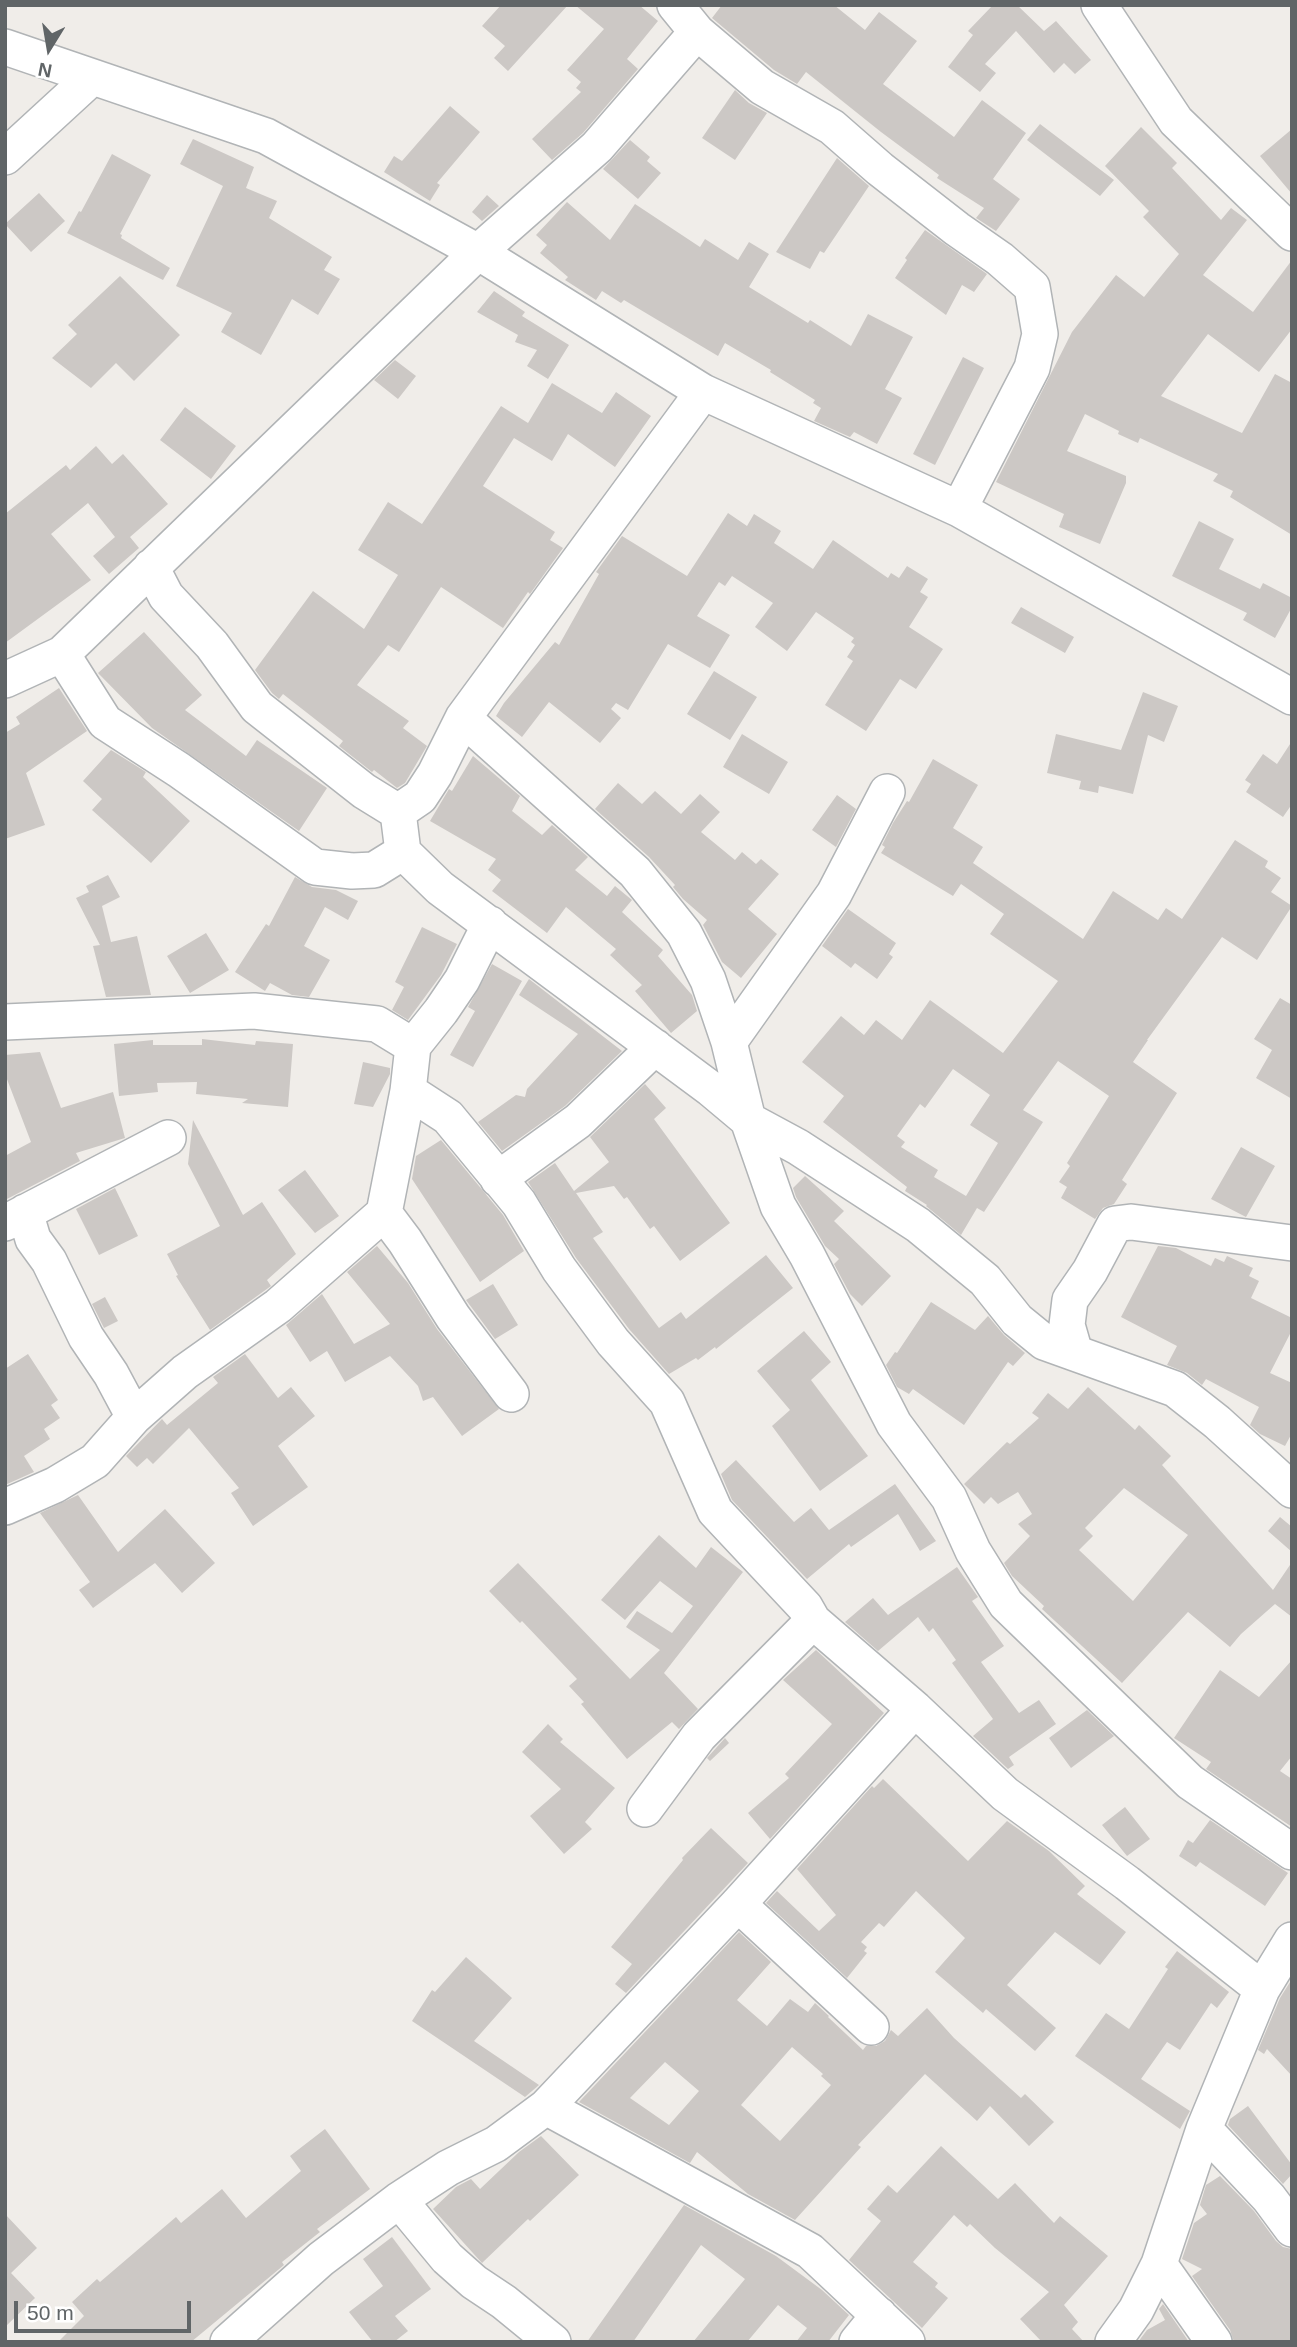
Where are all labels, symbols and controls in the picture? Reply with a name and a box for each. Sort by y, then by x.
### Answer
north arrow [14,14,84,84]
text: N [36,58,54,82]
scale bar [18,2288,194,2332]
text: 50 m [27,2301,74,2324]

